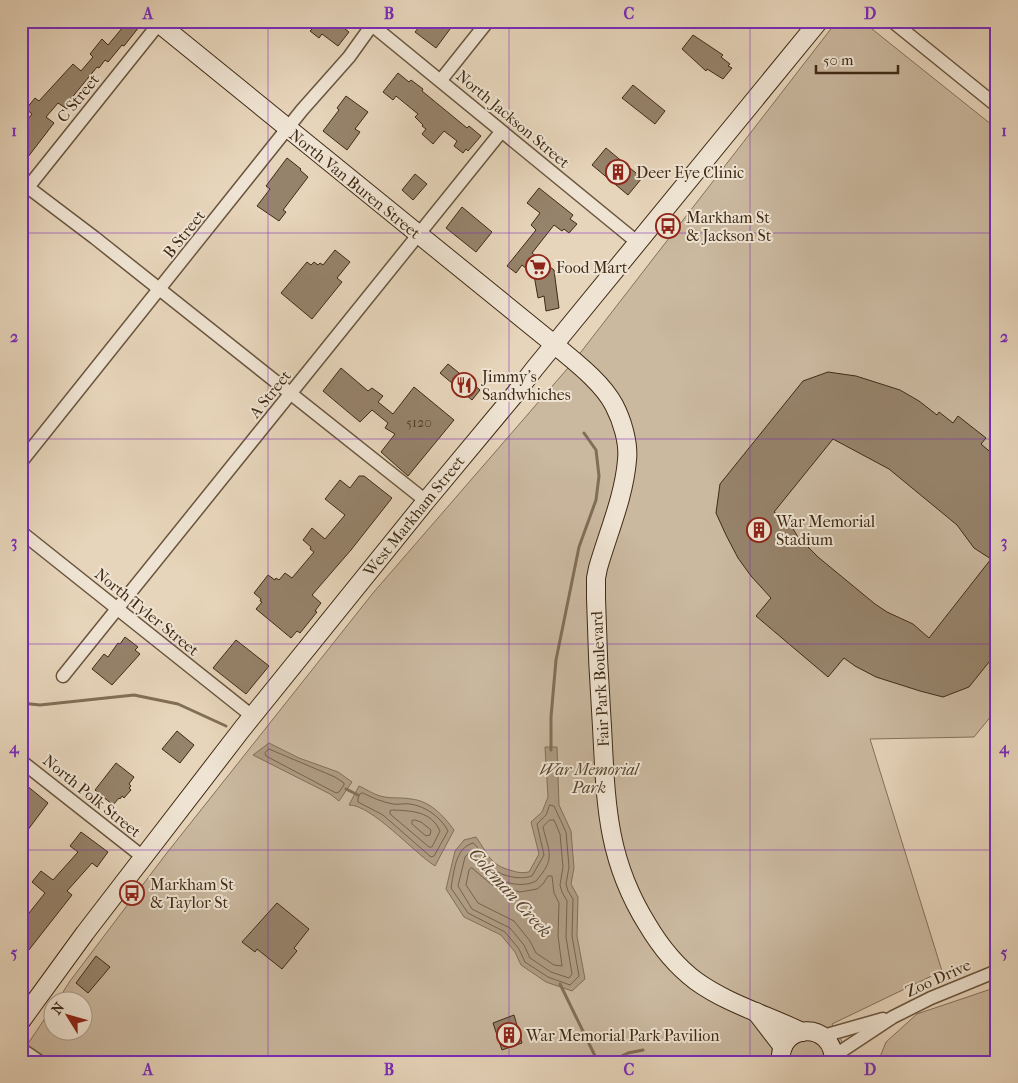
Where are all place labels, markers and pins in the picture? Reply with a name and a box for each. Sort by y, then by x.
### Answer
building icon: Deer Eye Clinic [605,159,631,185]
place label: Deer Eye Clinic [636,163,744,182]
place label: Markham St & Jackson St [686,208,772,245]
bus stop icon: Markham St & Jackson St [655,213,681,239]
supermarket icon: Food Mart [525,254,551,280]
place label: Food Mart [556,258,628,277]
place label: Jimmy's Sandwhiches [480,367,571,404]
restaurant icon: Jimmy's Sandwhiches [451,372,477,398]
place label: War Memorial Stadium [775,512,876,549]
building icon: War Memorial Stadium [746,517,772,543]
place label: Markham St & Taylor St [150,875,234,912]
bus stop icon: Markham St & Taylor St [119,880,145,906]
building icon: War Memorial Park Pavilion [496,1022,522,1048]
place label: War Memorial Park Pavilion [525,1026,720,1045]

